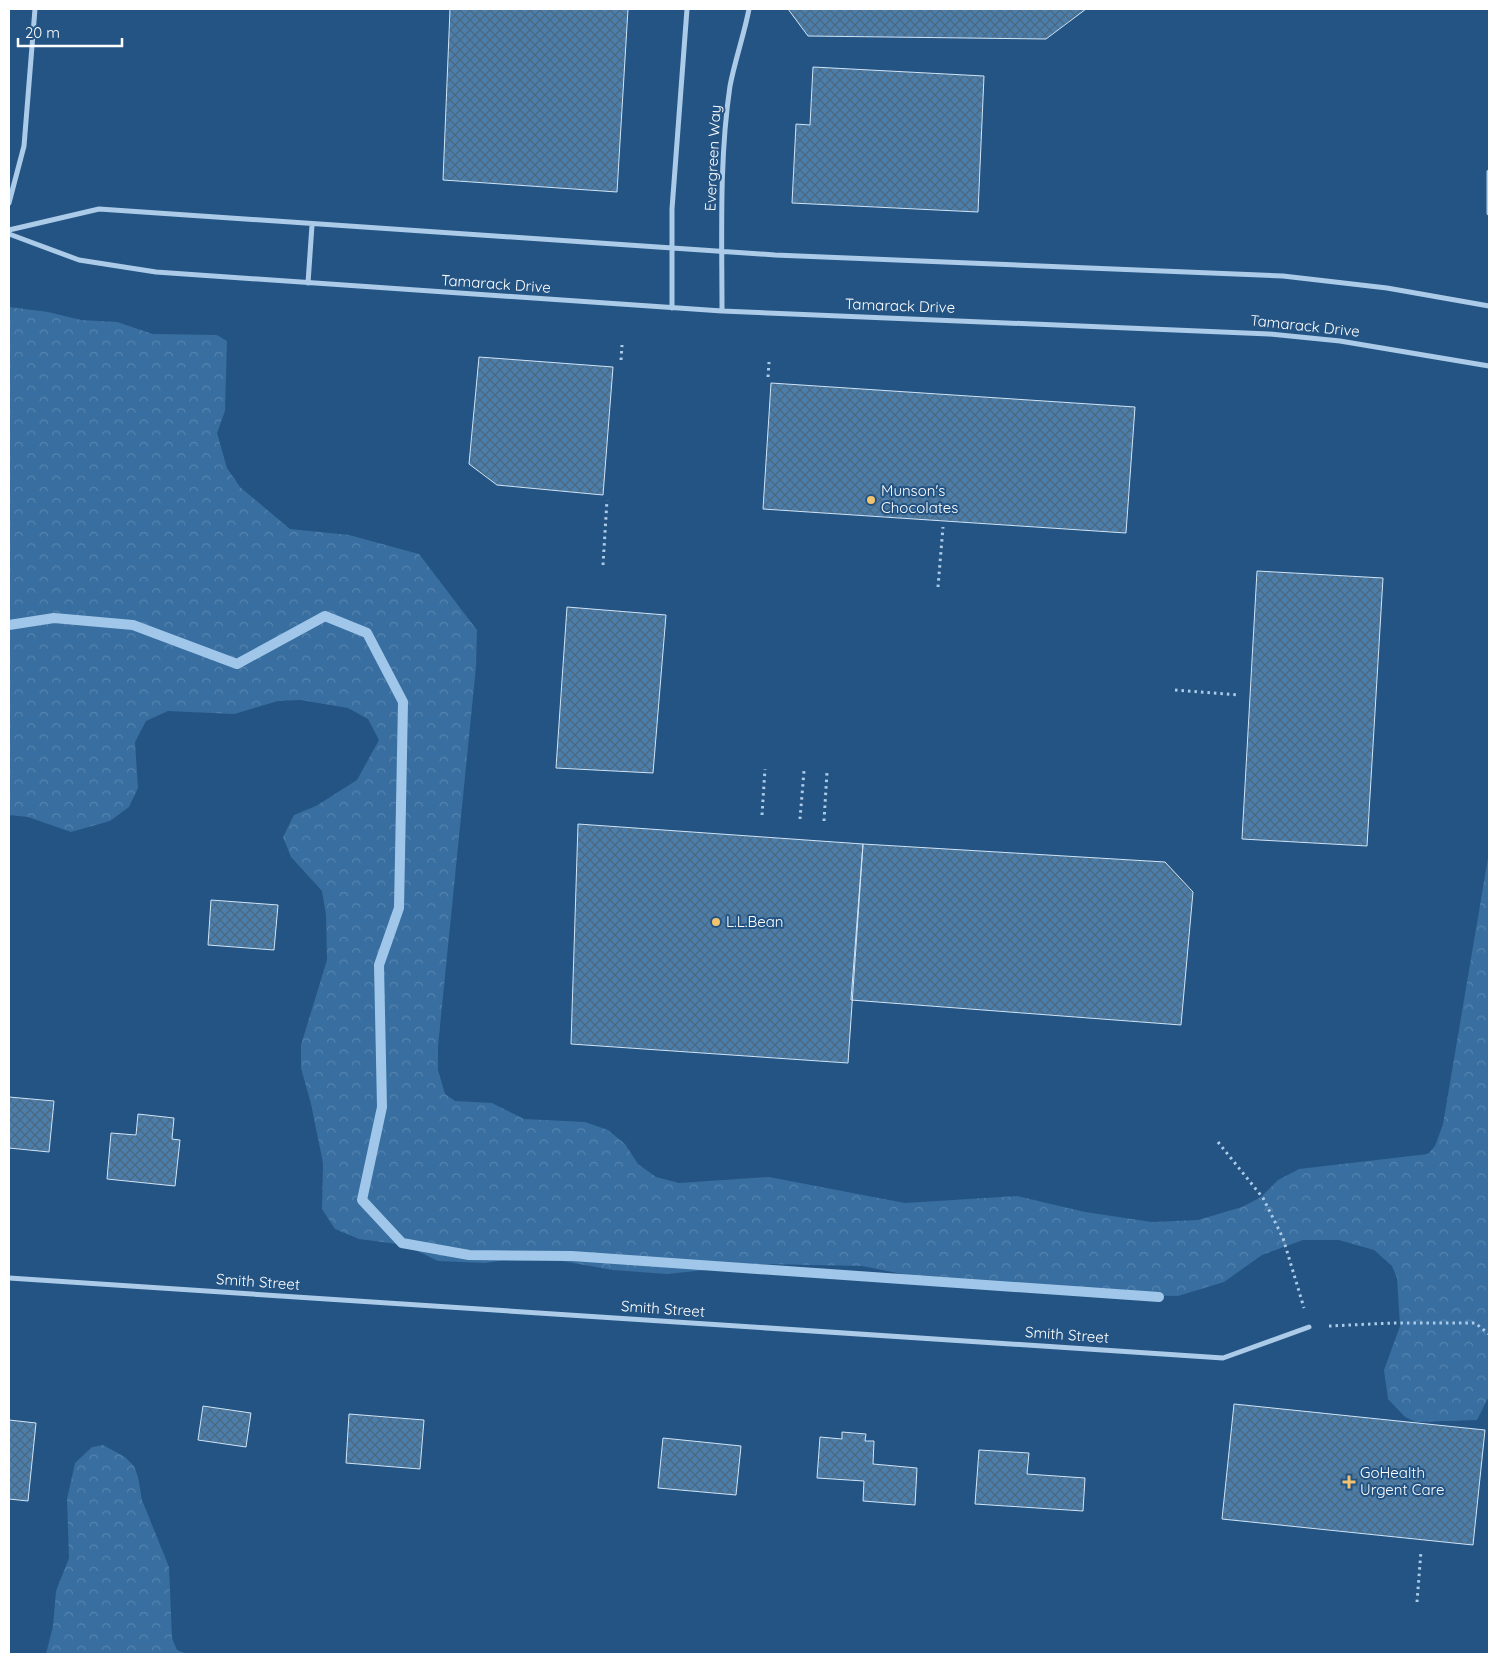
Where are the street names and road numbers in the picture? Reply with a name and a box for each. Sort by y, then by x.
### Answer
street label: Evergreen Way [700,104,725,212]
street label: Tamarack Drive [440,270,552,297]
street label: Tamarack Drive [845,294,955,317]
street label: Tamarack Drive [1249,310,1361,341]
street label: Smith Street [215,1269,301,1294]
street label: Smith Street [620,1296,706,1321]
street label: Smith Street [1024,1322,1110,1347]

